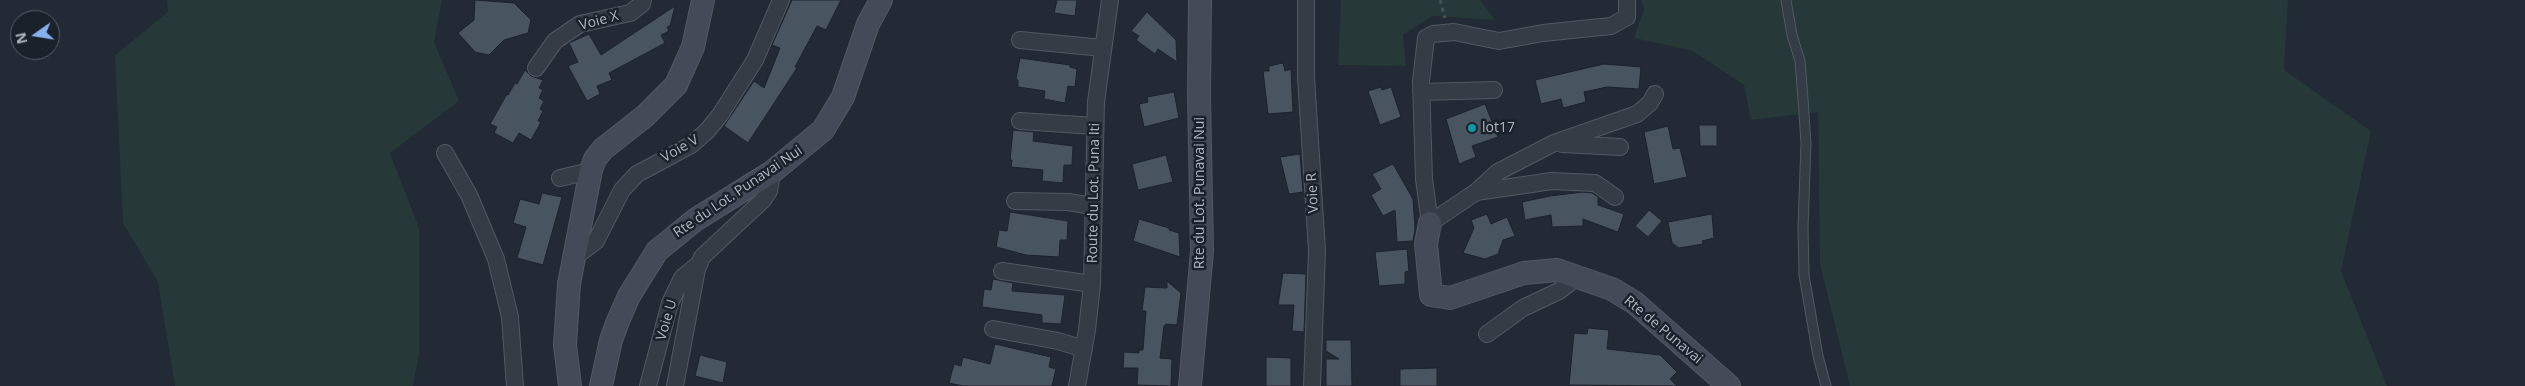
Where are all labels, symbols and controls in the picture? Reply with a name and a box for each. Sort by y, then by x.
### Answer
street label: Voie X [578,8,620,34]
north arrow [10,10,60,60]
text: N [10,31,31,46]
street label: Rte du Lot. Punavai Nui [1192,117,1208,269]
place label: lot17 [1482,120,1515,136]
marker: lot17 [1466,122,1478,134]
street label: Route du Lot. Puna Iti [1084,123,1104,263]
street label: Voie V [658,132,702,166]
street label: Rte du Lot. Punavai Nui [670,143,806,241]
street label: Voie R [1304,172,1322,214]
street label: Rte de Punavai [1620,292,1706,368]
street label: Voie U [653,297,681,343]

